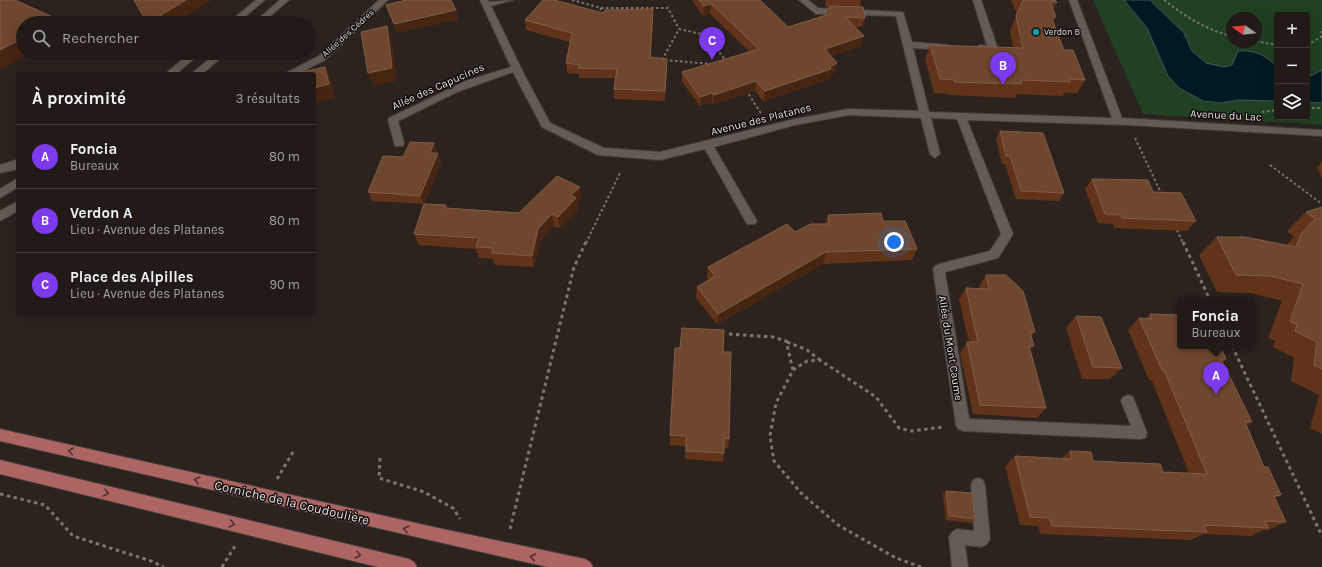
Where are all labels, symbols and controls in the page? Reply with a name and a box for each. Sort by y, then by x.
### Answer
street label: Allée des Cèdres [320,7,376,59]
north arrow [1226,12,1262,48]
map controls [1274,12,1310,120]
button: + [1274,12,1310,48]
search box [16,16,316,60]
icon: search [30,27,52,49]
pin: C [699,27,725,60]
marker: Verdon B [1031,27,1041,37]
place label: Verdon B [1044,27,1080,37]
text: Rechercher [62,29,139,47]
button: − [1274,48,1310,84]
pin: B [990,52,1016,85]
street label: Allée des Capucines [390,60,487,113]
button: layers [1274,84,1310,120]
text: À proximité [32,88,126,108]
text: 3 résultats [236,91,300,106]
street label: Avenue des Platanes [710,101,813,138]
street label: Avenue du Lac [1190,107,1262,124]
text: Foncia [70,140,117,158]
text: A [41,149,49,164]
text: 80 m [269,149,300,164]
text: Bureaux [70,158,119,173]
text: Verdon A [70,204,133,222]
text: B [41,213,49,228]
text: 80 m [269,213,300,228]
text: Lieu · Avenue des Platanes [70,222,225,237]
your location [884,232,904,252]
text: Place des Alpilles [70,268,194,286]
text: C [41,277,49,292]
text: 90 m [269,277,300,292]
text: Lieu · Avenue des Platanes [70,286,225,301]
street label: Allée du Mont Caume [936,295,965,402]
popup [1177,297,1255,349]
text: Foncia [1191,307,1239,325]
text: Bureaux [1191,325,1241,340]
pin: A [1203,362,1229,395]
one-way arrow [67,447,74,455]
one-way arrow [194,476,201,484]
street label: Corniche de la Coudoulière [213,477,371,528]
one-way arrow [103,488,109,496]
one-way arrow [228,519,235,528]
one-way arrow [402,525,409,533]
one-way arrow [355,550,362,558]
one-way arrow [529,553,536,561]

